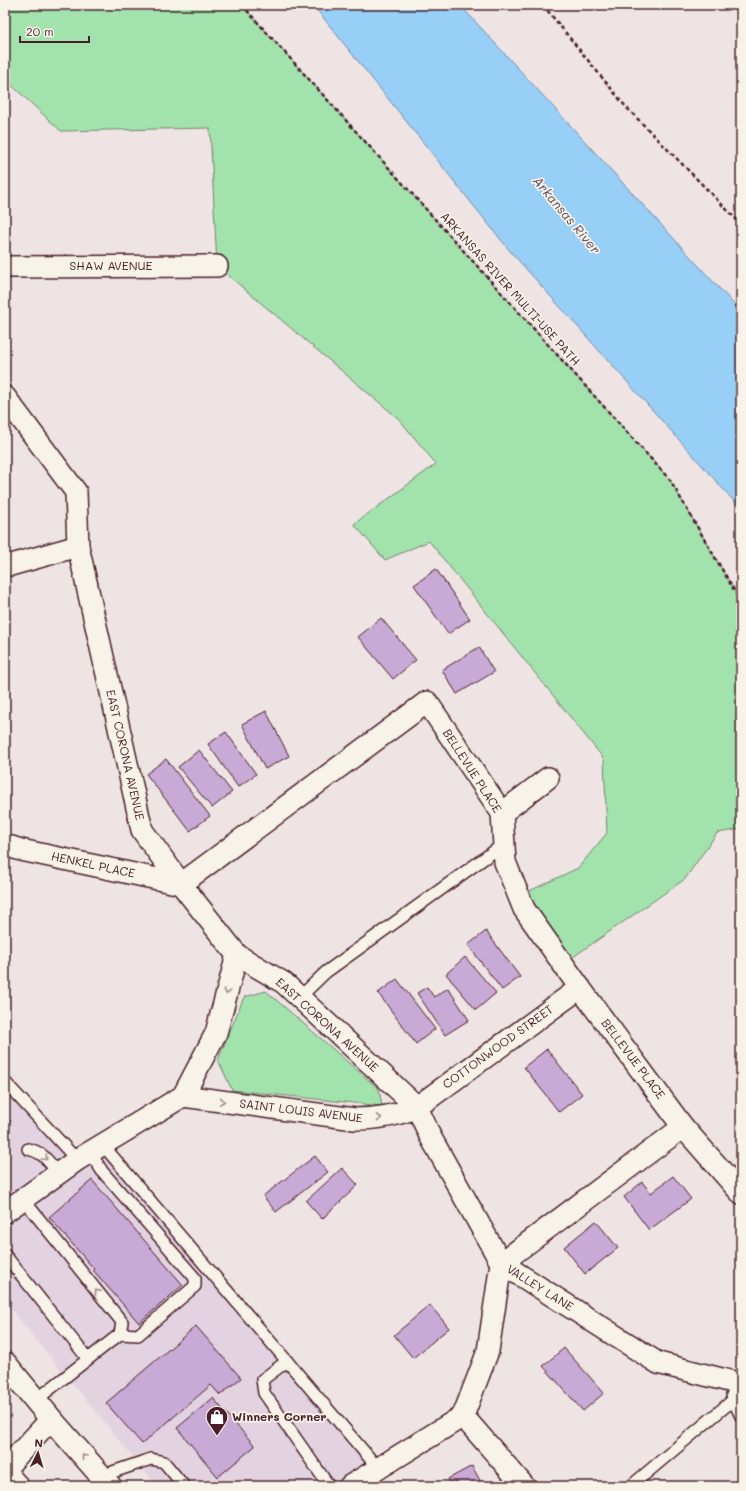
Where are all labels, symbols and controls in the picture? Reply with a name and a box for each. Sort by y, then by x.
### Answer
scale bar [20,18,89,44]
text: 20 m [26,23,54,39]
water label: Arkansas River [530,172,605,257]
street label: ARKANSAS RIVER MULTI-USE PATH [437,208,584,369]
street label: SHAW AVENUE [70,257,153,273]
street label: EAST CORONA AVENUE [103,688,149,822]
street label: BELLEVUE PLACE [440,725,506,816]
street label: HENKEL PLACE [50,847,137,881]
street label: EAST CORONA AVENUE [273,974,383,1075]
one-way arrow [223,988,232,995]
street label: COTTONWOOD STREET [439,1000,556,1092]
street label: BELLEVUE PLACE [598,1015,669,1102]
street label: SAINT LOUIS AVENUE [239,1094,364,1126]
one-way arrow [219,1096,225,1105]
one-way arrow [376,1114,382,1123]
one-way arrow [40,1153,48,1161]
street label: VALLEY LANE [504,1260,577,1314]
one-way arrow [95,1289,102,1296]
shop icon: Winners Corner [204,1404,230,1437]
place label: Winners Corner [232,1408,327,1424]
north arrow [18,1433,58,1473]
text: N [34,1435,44,1450]
one-way arrow [82,1454,89,1461]

